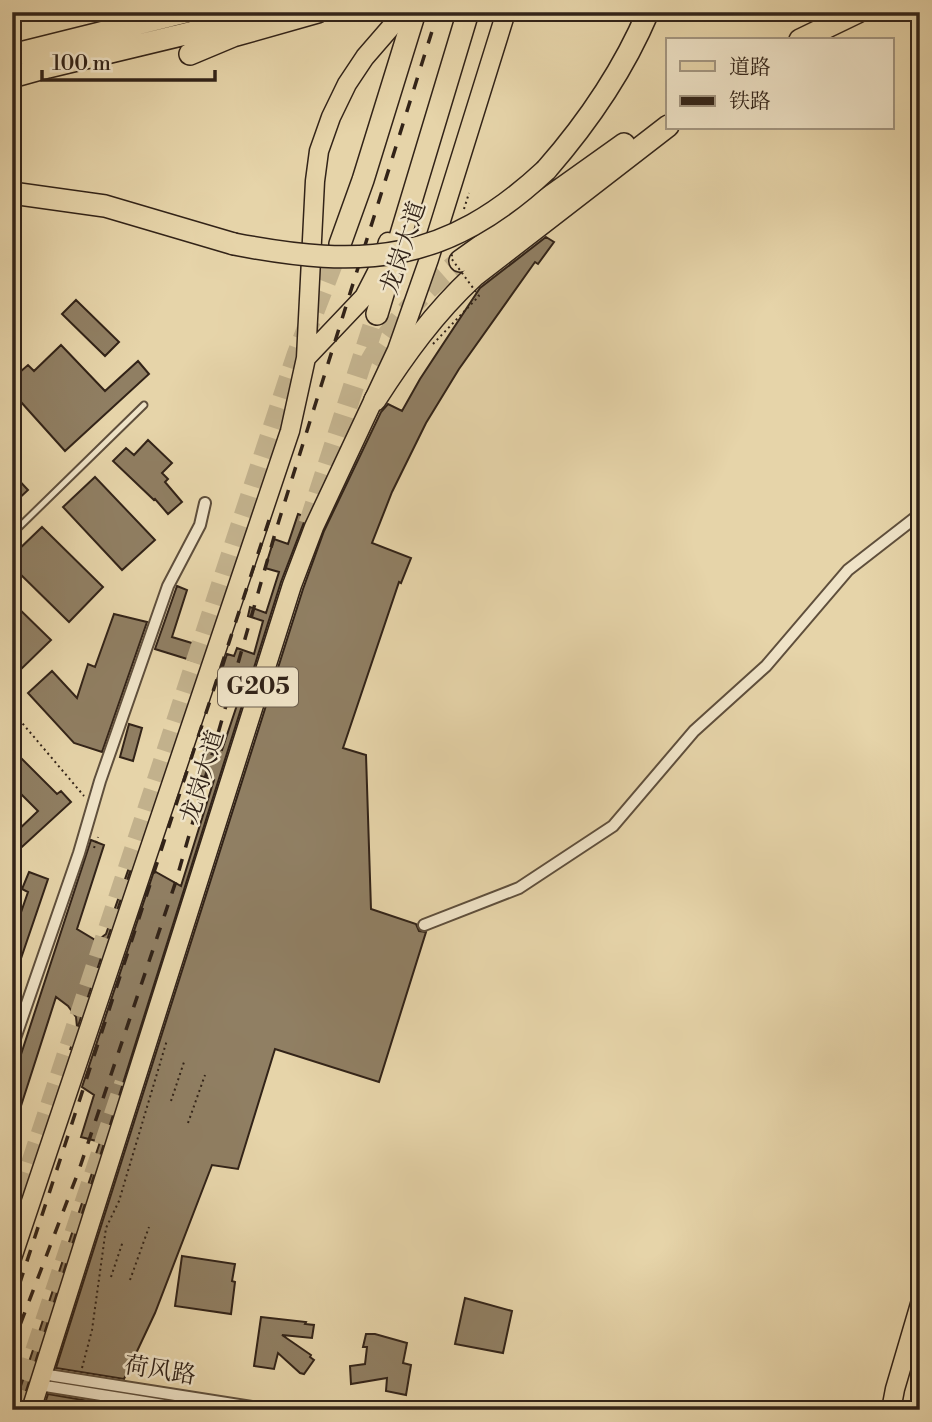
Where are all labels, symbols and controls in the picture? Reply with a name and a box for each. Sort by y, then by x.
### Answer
scale bar [42,38,215,82]
legend [666,38,894,130]
text: 100 m [52,51,111,77]
text: 道路 [729,55,771,81]
text: 铁路 [729,89,771,115]
street label: 龙岗大道 [375,198,433,298]
road number: G205 [218,667,298,706]
street label: 龙岗大道 [175,727,231,827]
street label: 荷风路 [122,1351,198,1391]

